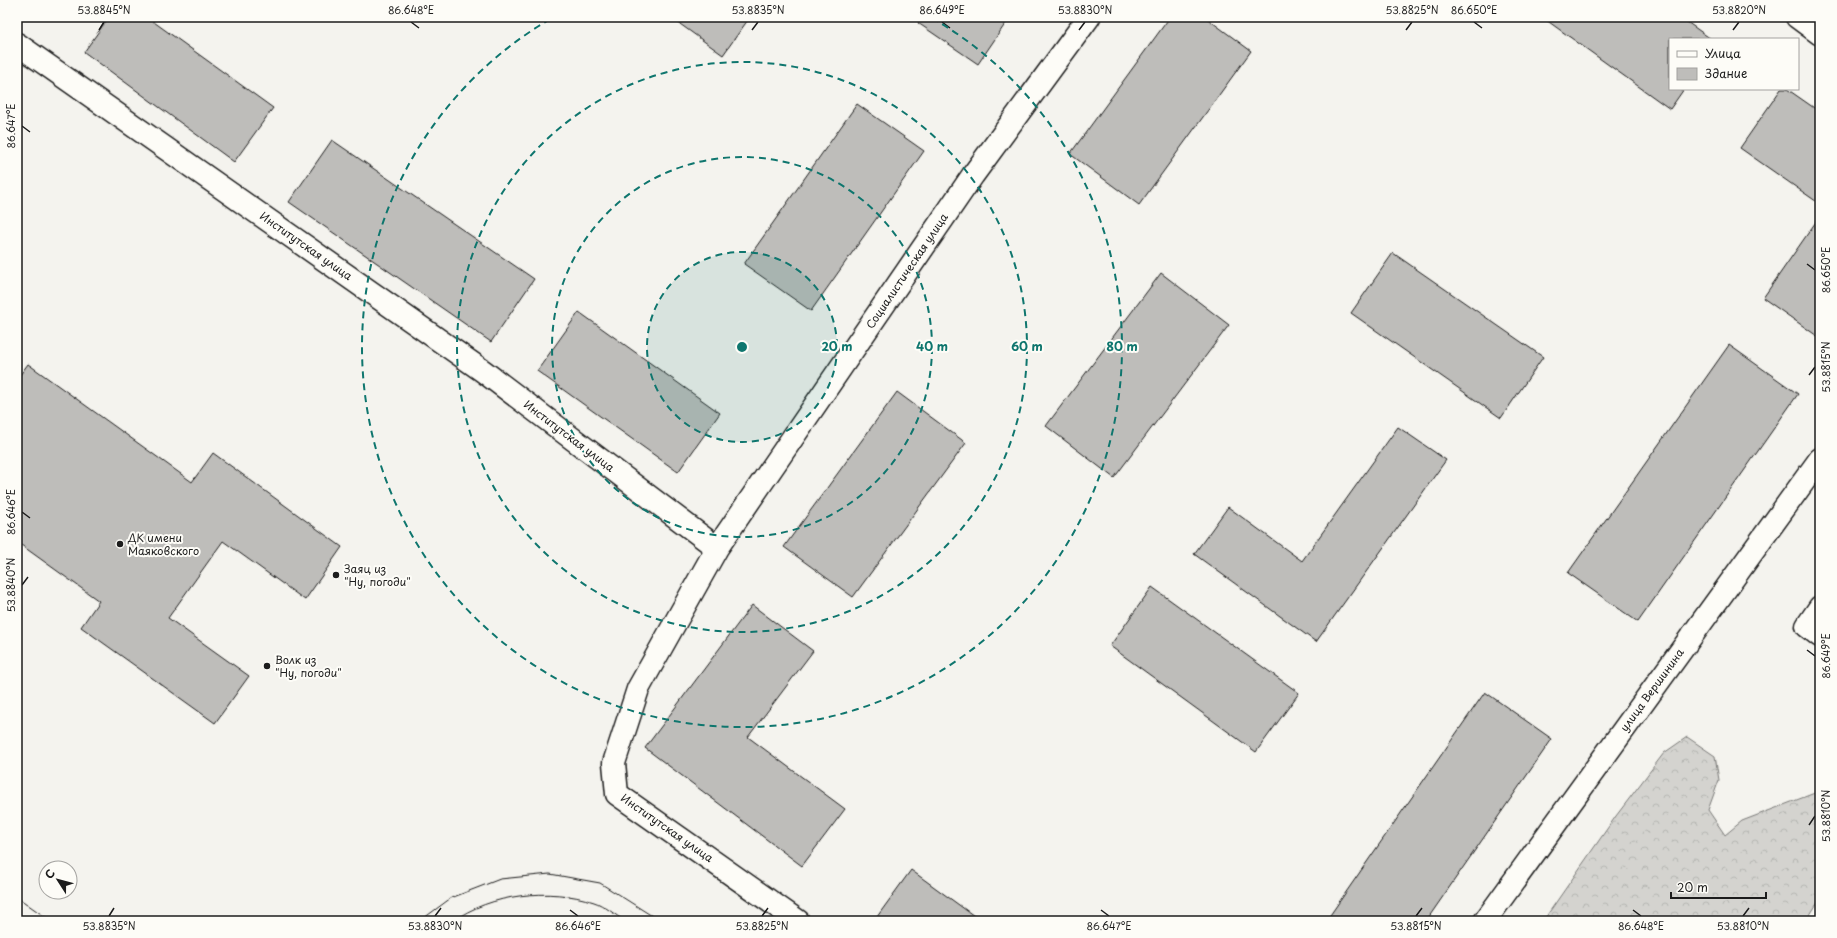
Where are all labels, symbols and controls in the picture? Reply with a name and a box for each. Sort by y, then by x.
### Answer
text: 53.8845°N [77,2,131,17]
text: 86.648°E [388,2,434,17]
text: 53.8835°N [731,2,785,17]
text: 86.649°E [919,2,965,17]
text: 53.8830°N [1058,2,1112,17]
text: 53.8825°N [1385,2,1439,17]
text: 86.650°E [1451,2,1497,17]
text: 53.8820°N [1712,2,1766,17]
legend [1669,38,1799,90]
text: Улица [1705,44,1741,62]
text: Здание [1705,64,1747,82]
text: 86.647°E [3,103,18,149]
street label: Институтская улица [256,207,356,284]
street label: Социалистическая улица [861,209,952,332]
text: 86.650°E [1818,247,1833,293]
text: 20 m [821,337,853,355]
text: 40 m [916,337,948,355]
text: 60 m [1011,337,1043,355]
text: 80 m [1106,337,1138,355]
centre of rings [735,340,749,354]
text: 53.8815°N [1818,341,1833,393]
street label: Институтская улица [520,396,618,476]
text: 86.646°E [3,489,18,535]
place label: ДК имени Маяковского [127,529,199,559]
marker: ДК имени Маяковского [115,539,125,549]
text: 53.8840°N [3,557,18,612]
place label: Заяц из "Ну, погоди" [344,560,411,590]
marker: Заяц из "Ну, погоди" [331,570,341,580]
text: 86.649°E [1818,633,1833,679]
street label: улица Вершинина [1616,645,1688,735]
place label: Волк из "Ну, погоди" [275,651,342,681]
marker: Волк из "Ну, погоди" [262,661,272,671]
street label: Институтская улица [617,789,717,866]
text: 53.8810°N [1818,790,1833,842]
north arrow [38,860,78,900]
text: С [40,865,59,882]
scale bar [1671,874,1766,900]
text: 20 m [1677,878,1708,896]
text: 53.8835°N [82,918,136,933]
text: 53.8830°N [408,918,462,933]
text: 86.646°E [555,918,601,933]
text: 53.8825°N [735,918,789,933]
text: 86.647°E [1086,918,1132,933]
text: 53.8815°N [1390,918,1442,933]
text: 86.648°E [1618,918,1664,933]
text: 53.8810°N [1717,918,1769,933]

